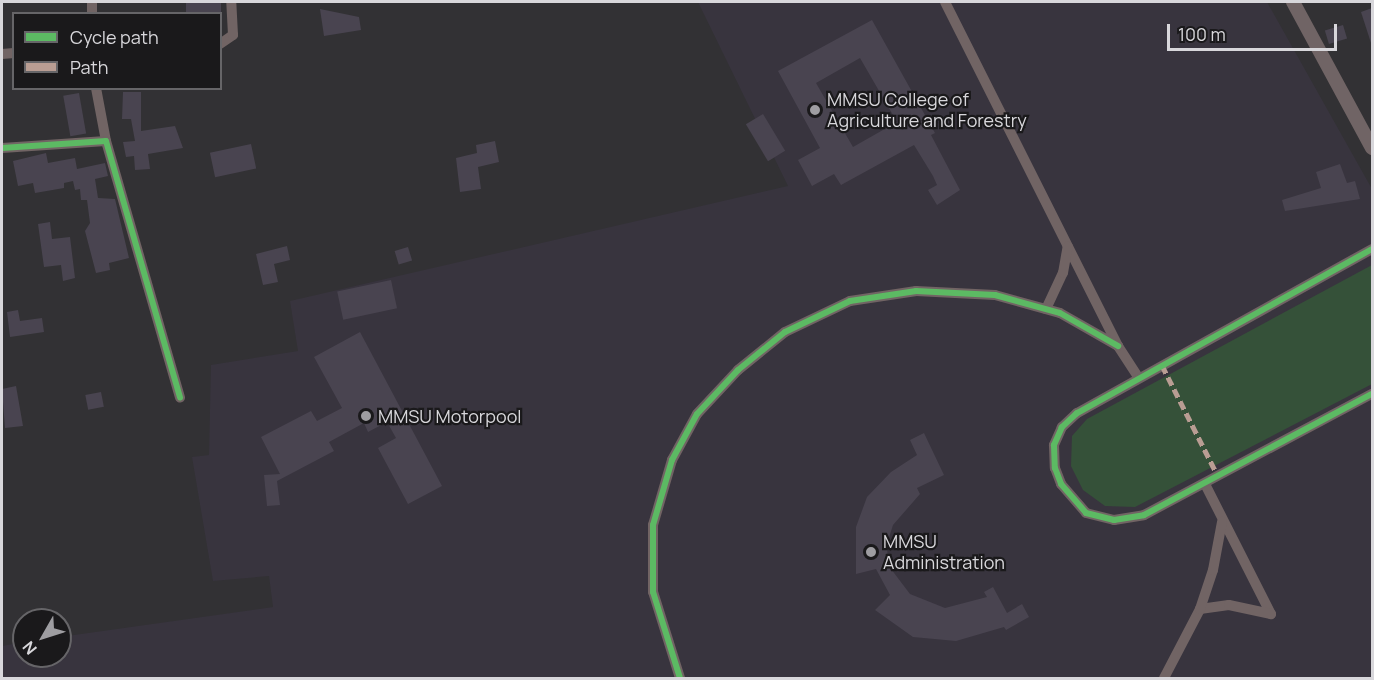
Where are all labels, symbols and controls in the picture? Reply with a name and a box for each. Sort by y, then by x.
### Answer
legend [12,12,222,90]
scale bar [1170,12,1340,50]
text: 100 m [1178,22,1226,46]
text: Cycle path [70,25,159,49]
text: Path [70,55,108,79]
place label: MMSU College of Agriculture and Forestry [827,89,1027,132]
marker: MMSU College of Agriculture and Forestry [808,103,822,117]
place label: MMSU Motorpool [378,405,522,427]
marker: MMSU Motorpool [359,409,373,423]
place label: MMSU Administration [883,531,1005,574]
marker: MMSU Administration [864,545,878,559]
north arrow [12,608,72,668]
text: N [17,637,42,659]

